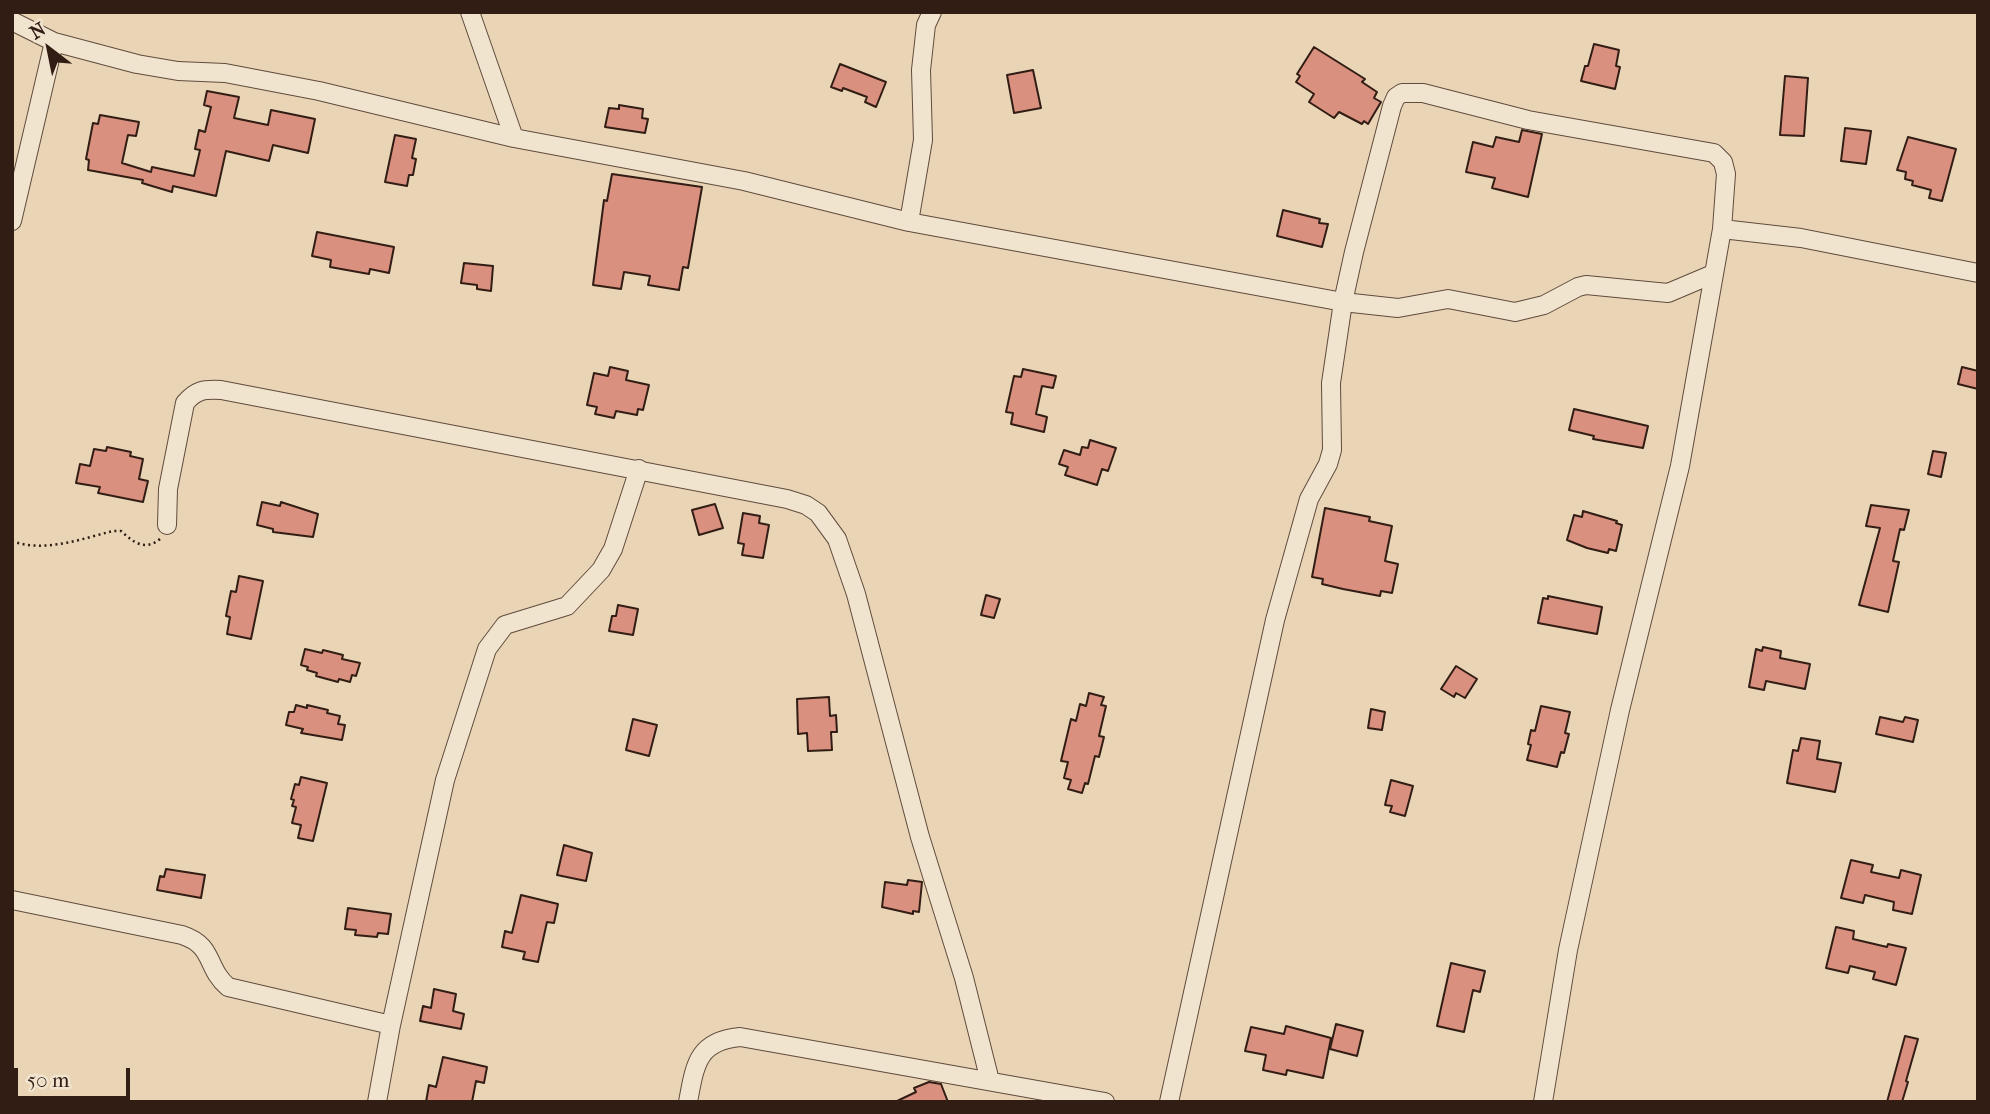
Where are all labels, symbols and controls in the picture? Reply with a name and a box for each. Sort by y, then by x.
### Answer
north arrow [14,14,84,84]
text: N [26,18,50,44]
scale bar [18,1054,133,1098]
text: 50 m [27,1068,70,1092]

